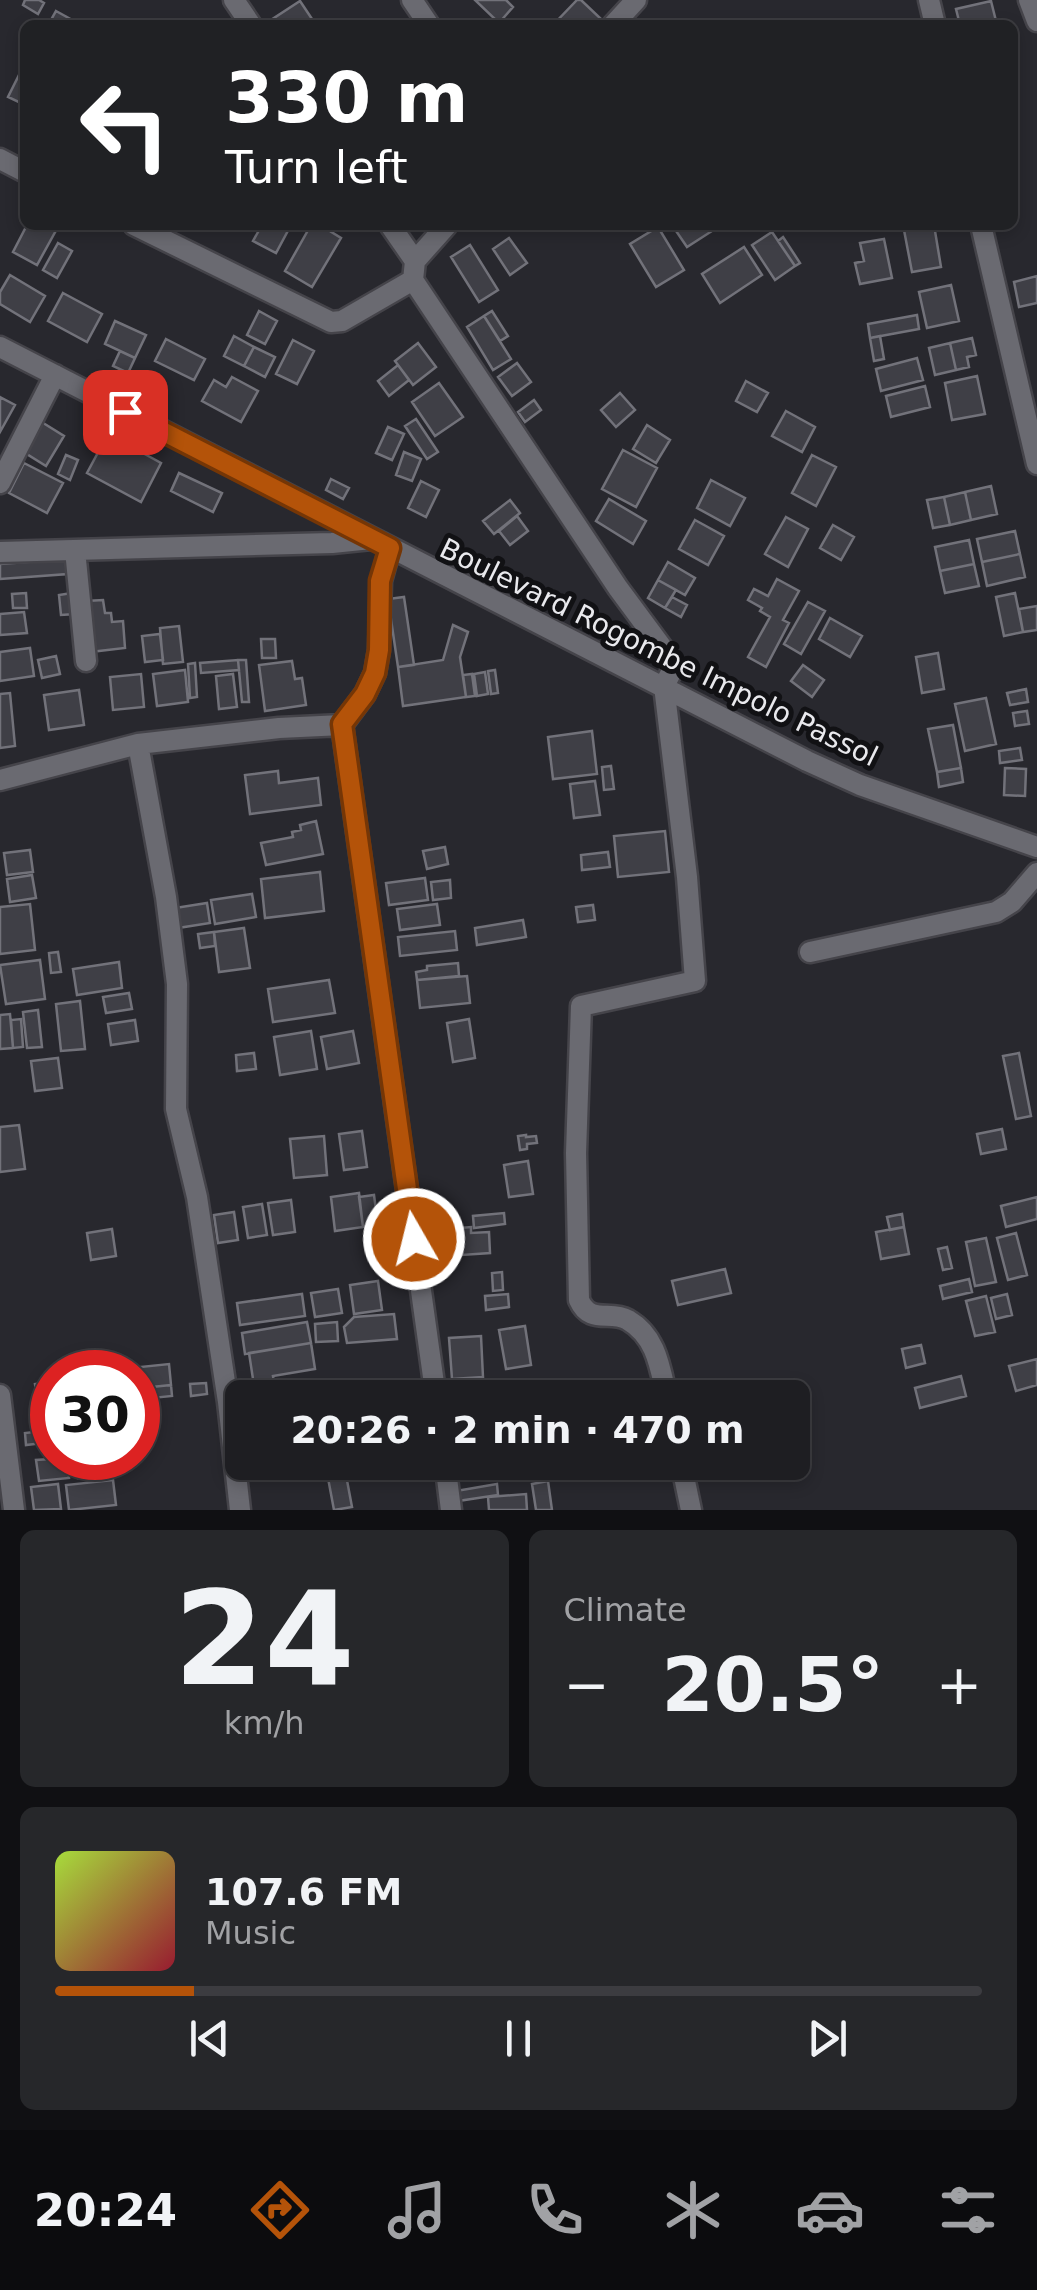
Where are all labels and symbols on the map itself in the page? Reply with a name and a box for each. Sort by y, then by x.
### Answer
pin [83,370,168,455]
street label: Boulevard Rogombe Impolo Passol [434,532,883,773]
position arrow [362,1187,466,1291]
speed limit sign: 30 [30,1350,160,1480]

